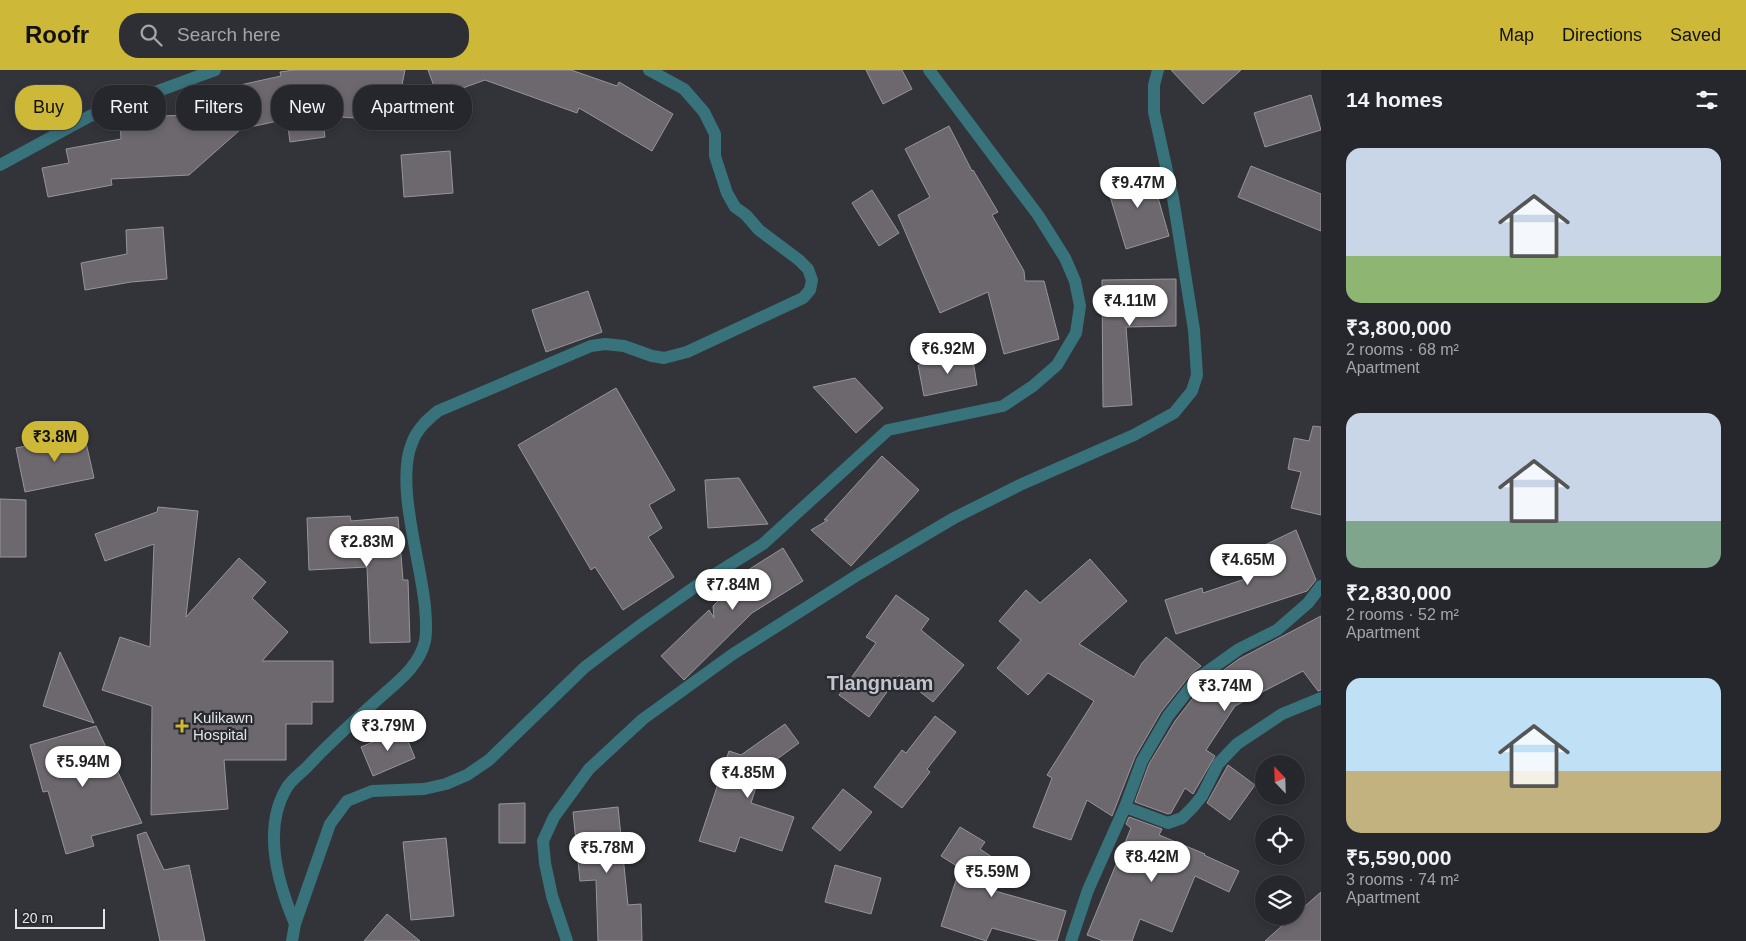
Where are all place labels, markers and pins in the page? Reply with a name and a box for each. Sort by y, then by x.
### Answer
pin: ₹9.47M [1097,166,1179,209]
pin: ₹4.11M [1089,284,1171,327]
pin: ₹6.92M [907,332,989,375]
pin: ₹3.8M [20,420,90,463]
pin: ₹2.83M [326,526,408,568]
pin: ₹4.65M [1207,544,1289,586]
pin: ₹7.84M [692,568,774,611]
pin: ₹3.74M [1184,670,1266,712]
place label: Kulikawn Hospital [193,709,253,743]
pin: ₹3.79M [347,710,429,752]
marker: Kulikawn Hospital [175,719,189,733]
pin: ₹5.94M [42,746,124,788]
pin: ₹4.85M [707,756,789,799]
pin: ₹5.78M [566,832,648,874]
pin: ₹8.42M [1111,840,1193,883]
pin: ₹5.59M [951,856,1033,898]

